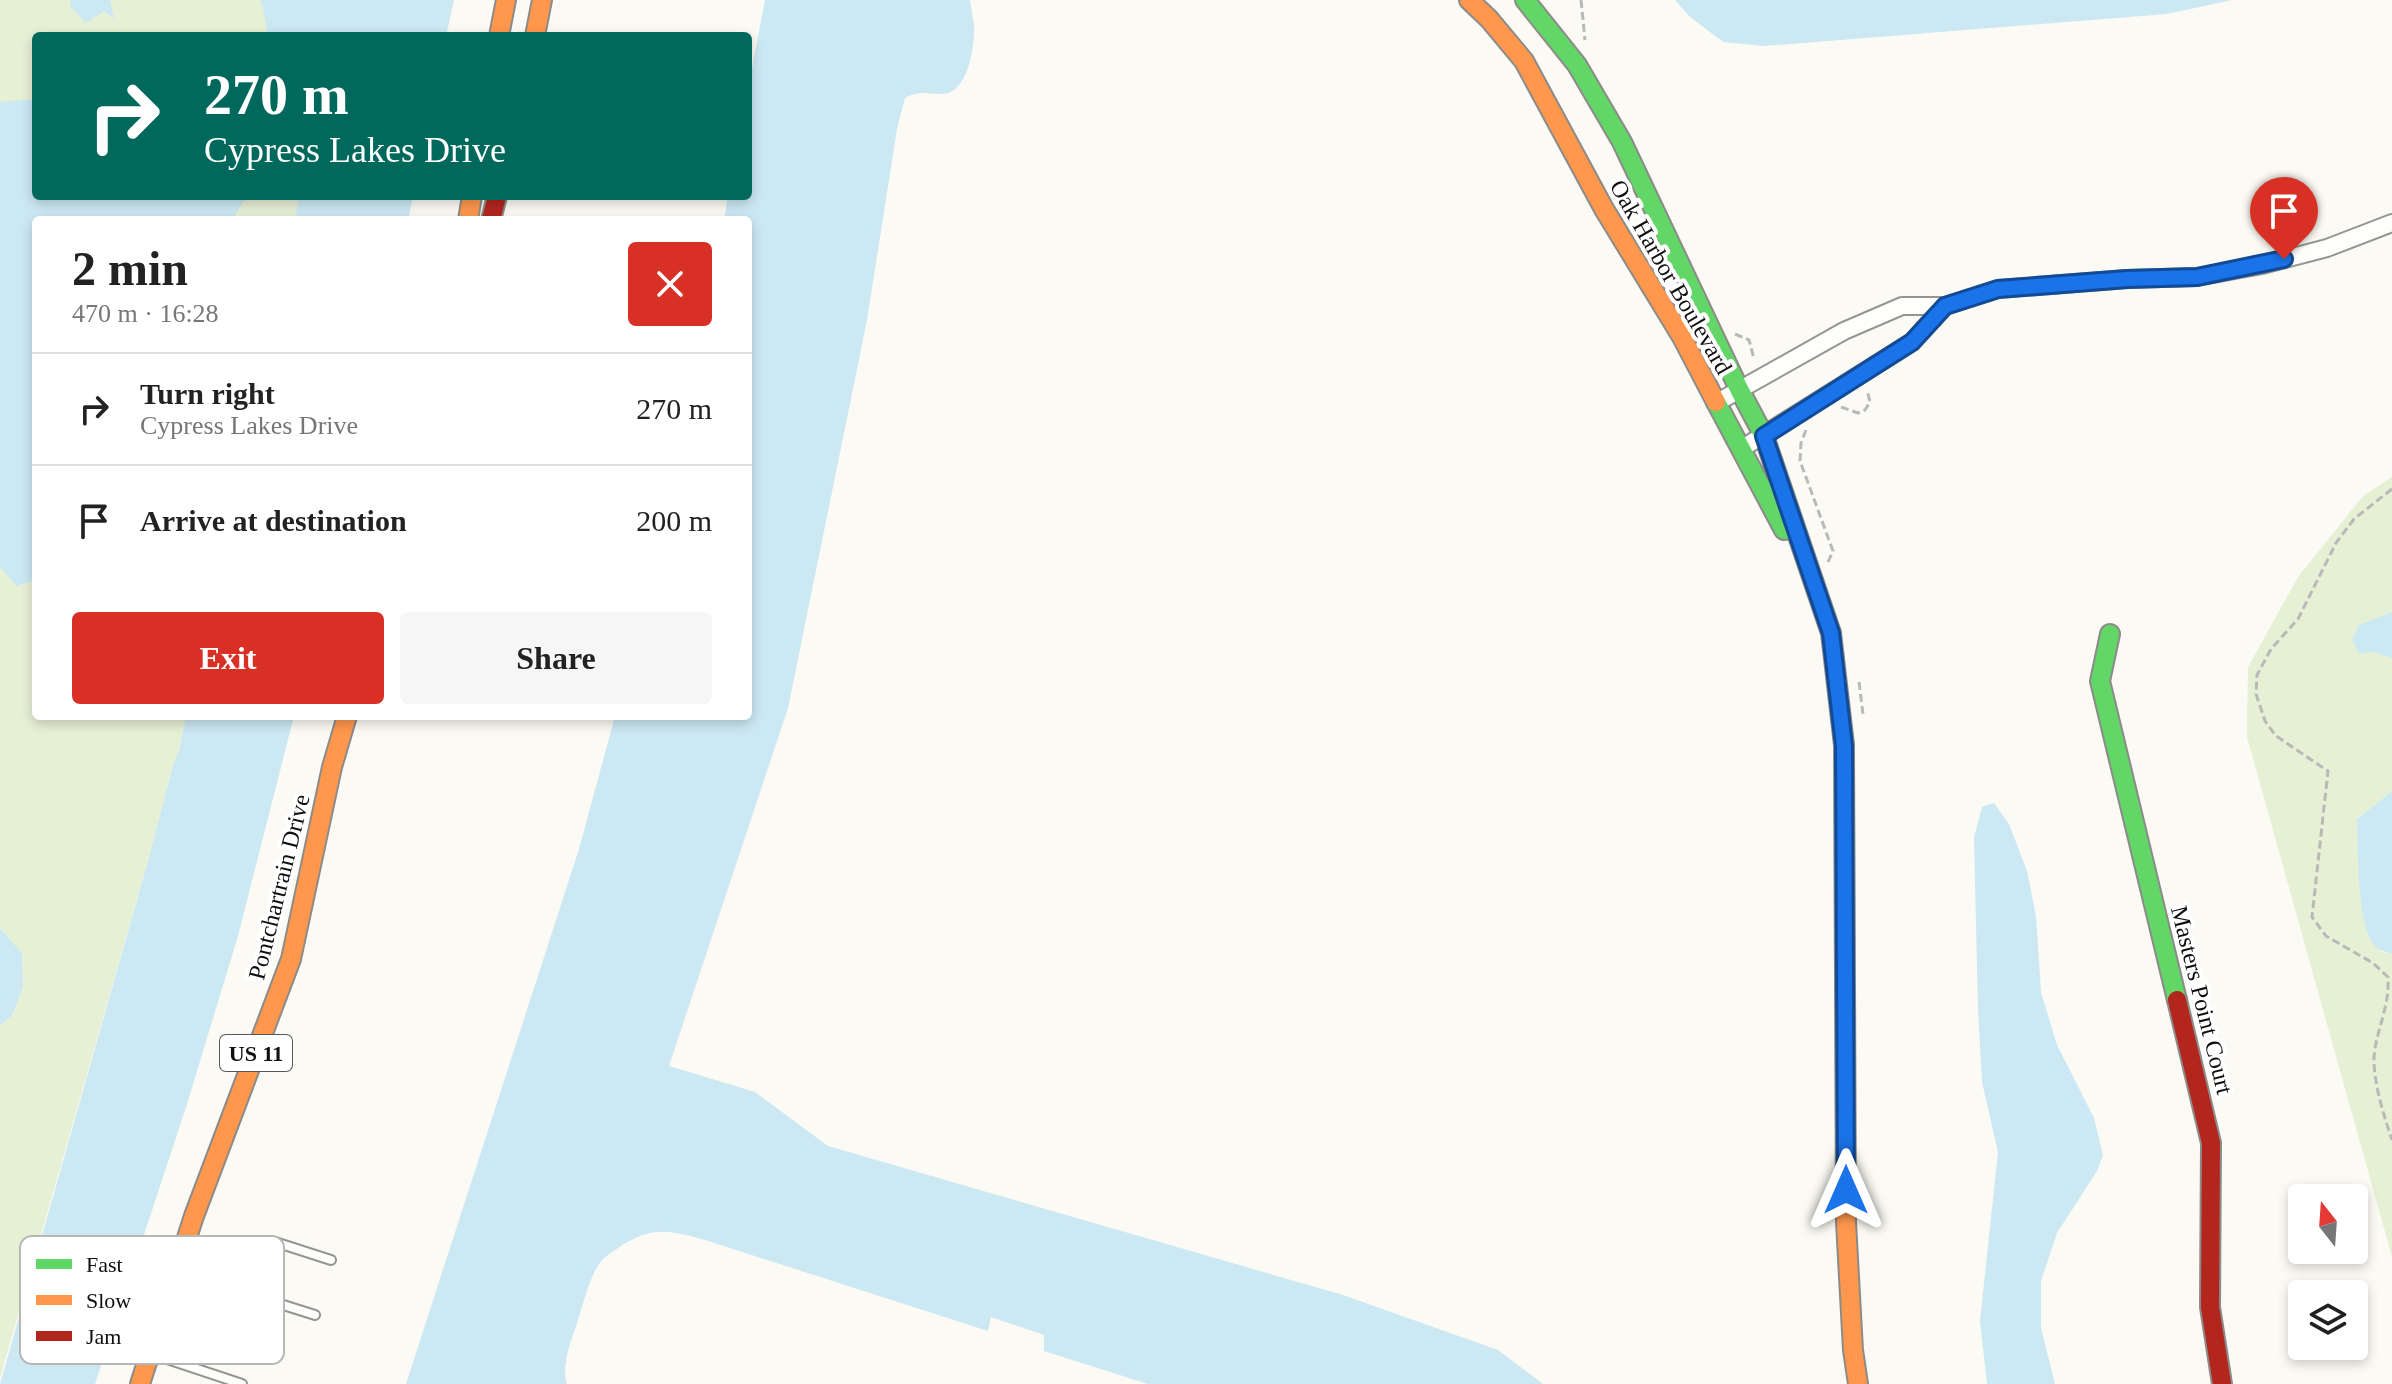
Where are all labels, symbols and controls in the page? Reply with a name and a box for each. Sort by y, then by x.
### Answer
icon: right [72,64,176,168]
text: 270 m [204,64,349,126]
text: Cypress Lakes Drive [204,130,506,170]
street label: Oak Harbor Boulevard [1605,175,1737,379]
pin [2250,177,2318,259]
icon: arrive [2262,189,2306,233]
text: 2 min [72,242,188,295]
button: close [628,242,712,326]
text: 470 m · 16:28 [72,299,219,328]
text: Turn right [140,377,275,410]
icon: right [72,387,116,431]
text: 270 m [636,392,712,425]
text: Cypress Lakes Drive [140,411,358,440]
icon: arrive [72,499,116,543]
text: Arrive at destination [140,504,407,537]
text: 200 m [636,504,712,537]
button: Exit [72,612,384,704]
button: Share [400,612,712,704]
street label: Pontchartrain Drive [243,792,315,982]
street label: Masters Point Court [2166,903,2238,1097]
road number: US 11 [220,1035,292,1071]
position arrow [1804,1148,1888,1232]
north arrow [2288,1184,2368,1264]
map controls [2288,1184,2368,1360]
legend [20,1236,284,1364]
text: Fast [86,1252,123,1277]
button: layers [2288,1280,2368,1360]
text: Slow [86,1288,131,1313]
text: Jam [86,1324,121,1349]

